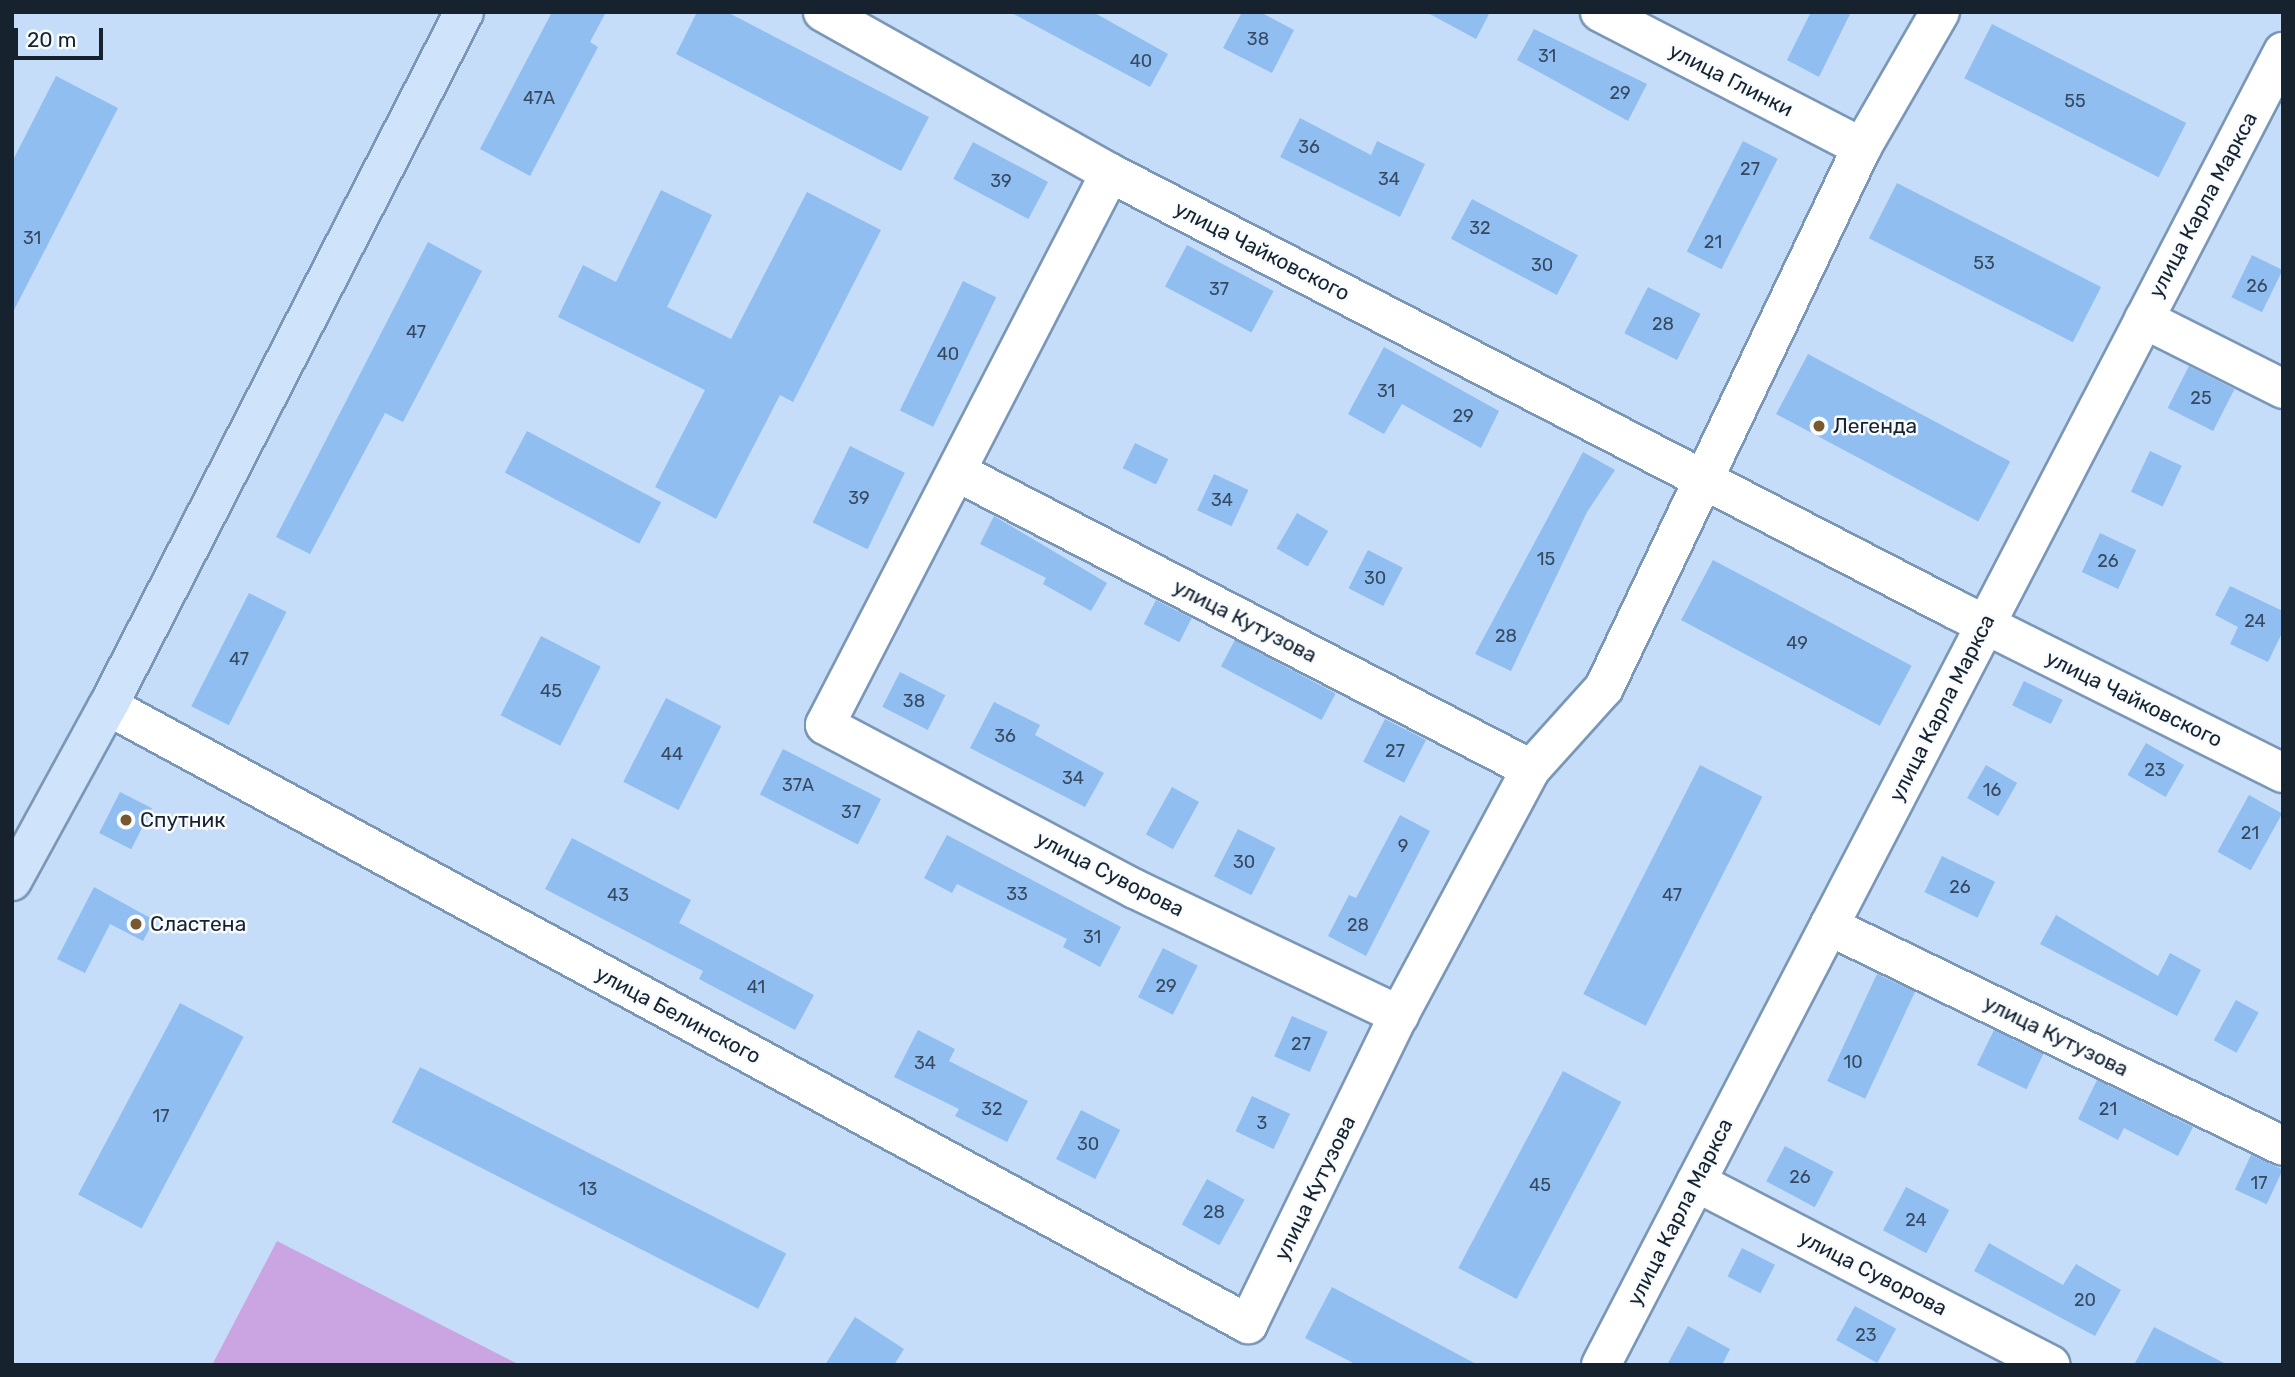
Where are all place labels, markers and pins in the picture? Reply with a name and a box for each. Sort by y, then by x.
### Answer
place label: Легенда [1833,413,1917,439]
marker: Легенда [1811,418,1827,434]
place label: Спутник [140,807,226,833]
marker: Спутник [118,812,134,828]
place label: Сластена [150,911,246,937]
marker: Сластена [128,916,144,932]

